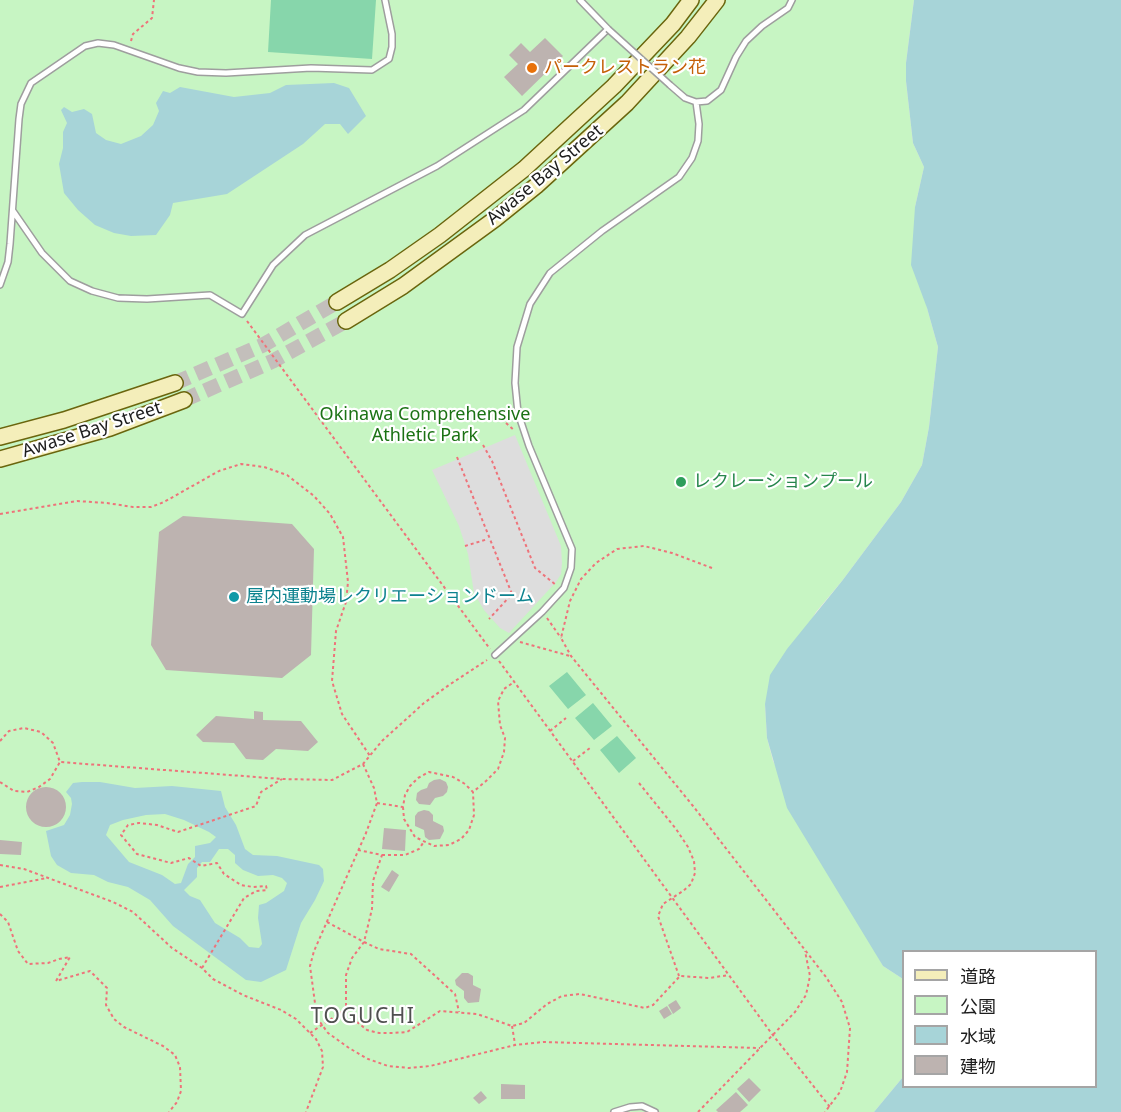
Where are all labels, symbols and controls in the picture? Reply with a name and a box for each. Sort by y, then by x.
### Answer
place label: パークレストラン花 [544,57,706,79]
marker: パークレストラン花 [525,61,539,75]
street label: Awase Bay Street [482,120,608,230]
street label: Awase Bay Street [20,397,164,463]
park label: Okinawa Comprehensive Athletic Park [320,404,530,446]
place label: レクレーションプール [693,471,873,493]
marker: レクレーションプール [674,475,688,489]
place label: 屋内運動場レクリエーションドーム [246,586,534,608]
marker: 屋内運動場レクリエーションドーム [227,590,241,604]
legend [902,950,1097,1088]
text: 道路 [960,964,996,988]
text: 公園 [960,994,996,1018]
district label: TOGUCHI [311,1004,415,1030]
text: 水域 [960,1024,996,1048]
text: 建物 [960,1054,996,1078]

